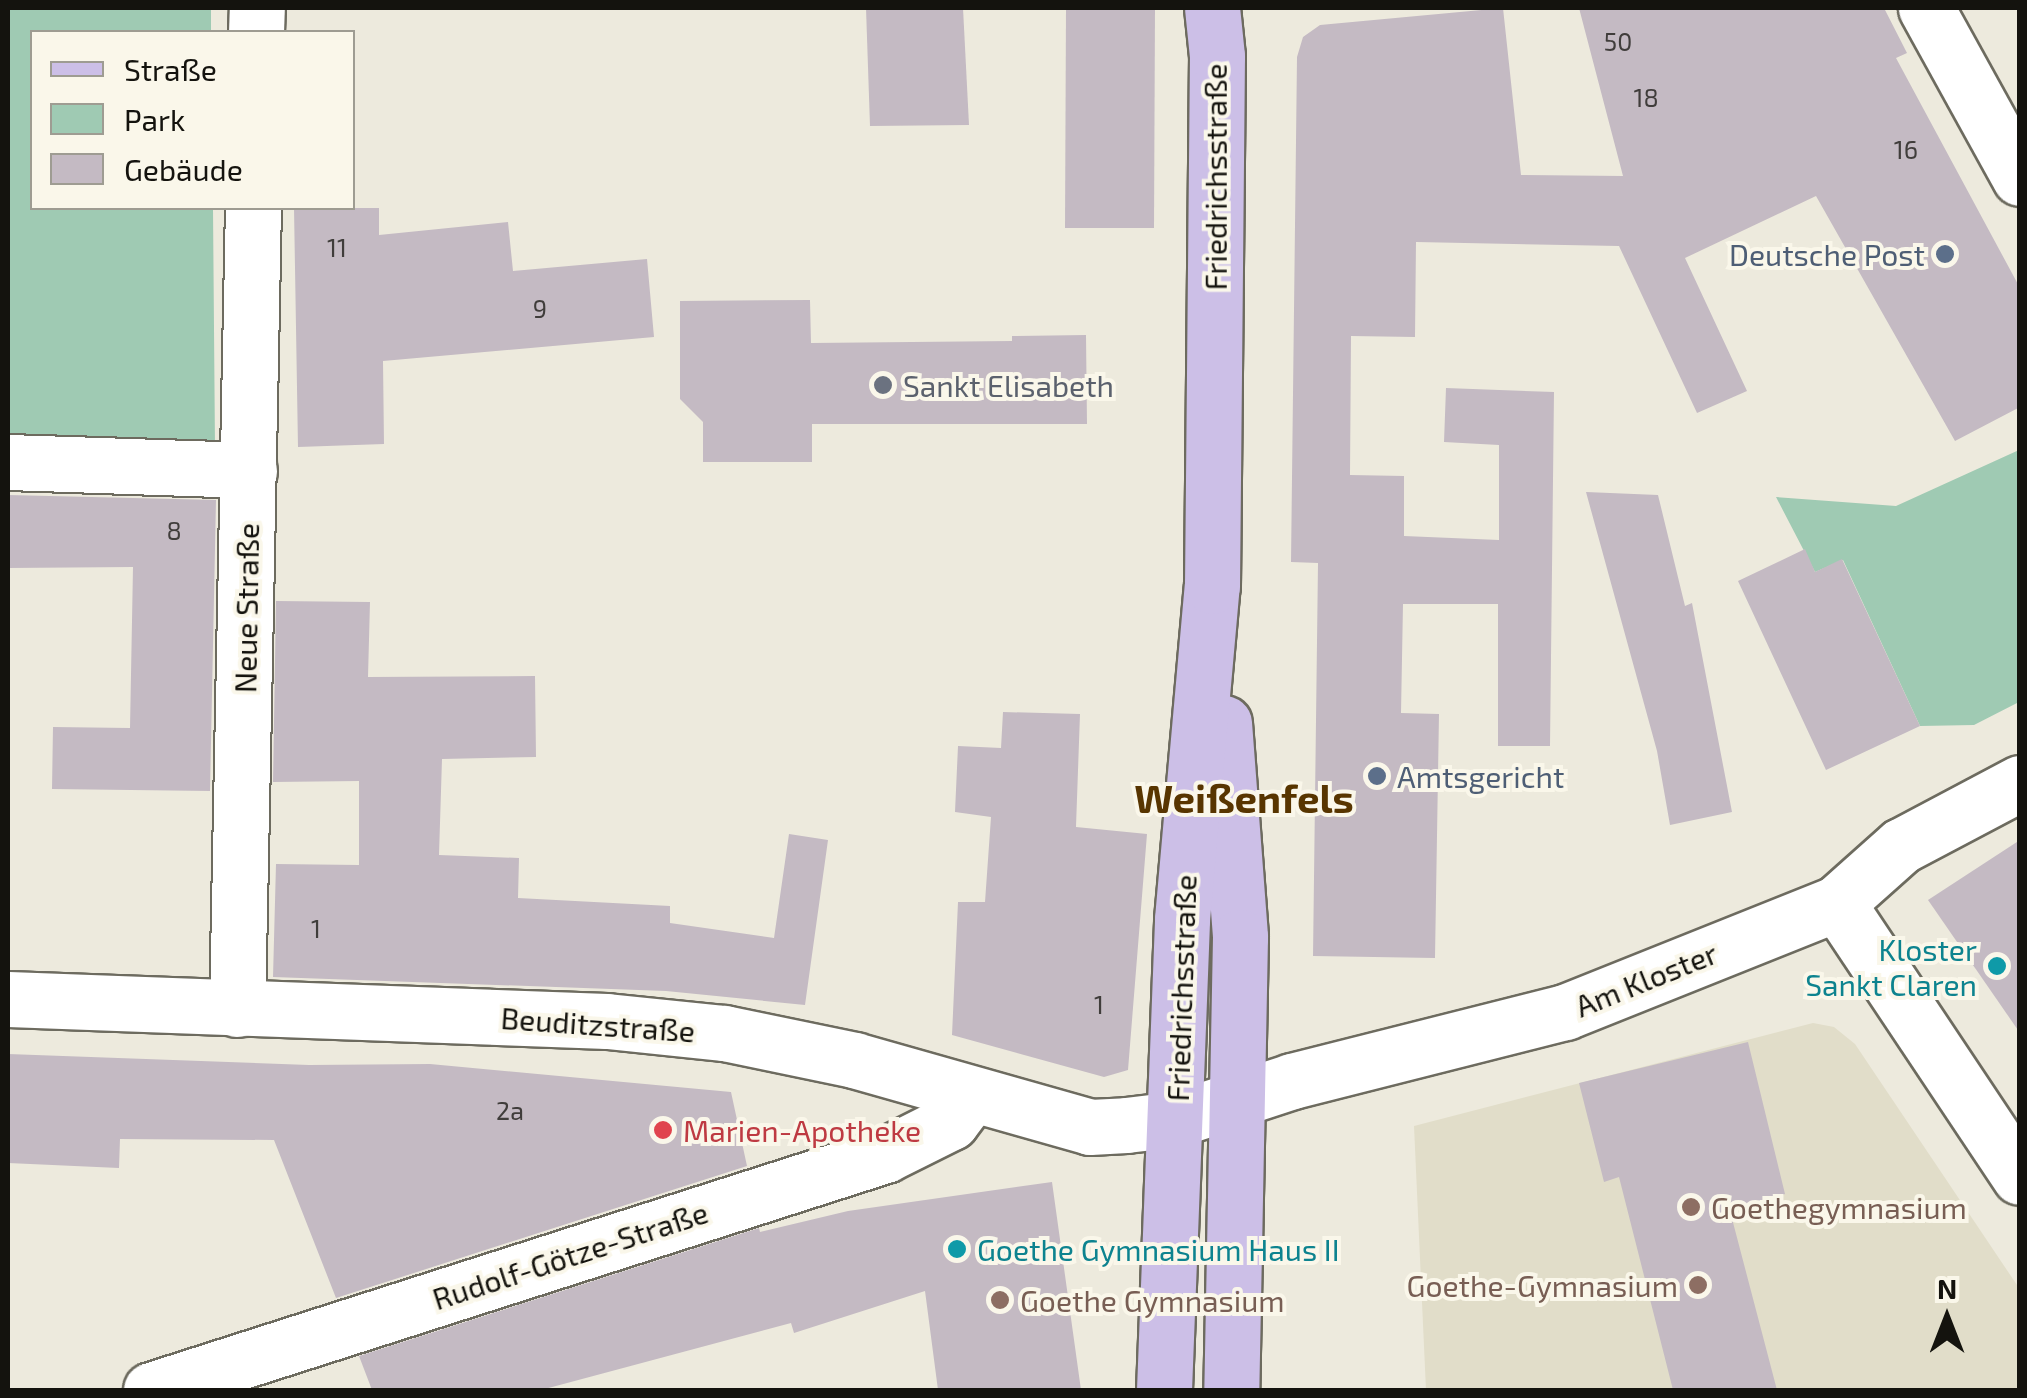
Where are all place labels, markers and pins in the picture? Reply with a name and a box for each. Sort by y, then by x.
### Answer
place label: Deutsche Post [1729,236,1925,272]
marker: Deutsche Post [1934,243,1956,265]
place label: Sankt Elisabeth [903,367,1114,403]
marker: Sankt Elisabeth [872,374,894,396]
place label: Amtsgericht [1397,758,1564,794]
marker: Amtsgericht [1366,765,1388,787]
place label: Kloster Sankt Claren [1805,931,1977,1002]
marker: Kloster Sankt Claren [1986,955,2008,977]
place label: Marien-Apotheke [683,1112,921,1148]
marker: Marien-Apotheke [652,1119,674,1141]
place label: Goethegymnasium [1711,1189,1967,1225]
marker: Goethegymnasium [1680,1196,1702,1218]
place label: Goethe Gymnasium Haus II [977,1231,1340,1267]
marker: Goethe Gymnasium Haus II [946,1238,968,1260]
place label: Goethe-Gymnasium [1407,1267,1678,1303]
marker: Goethe-Gymnasium [1687,1274,1709,1296]
place label: Goethe Gymnasium [1020,1282,1285,1318]
marker: Goethe Gymnasium [989,1289,1011,1311]

